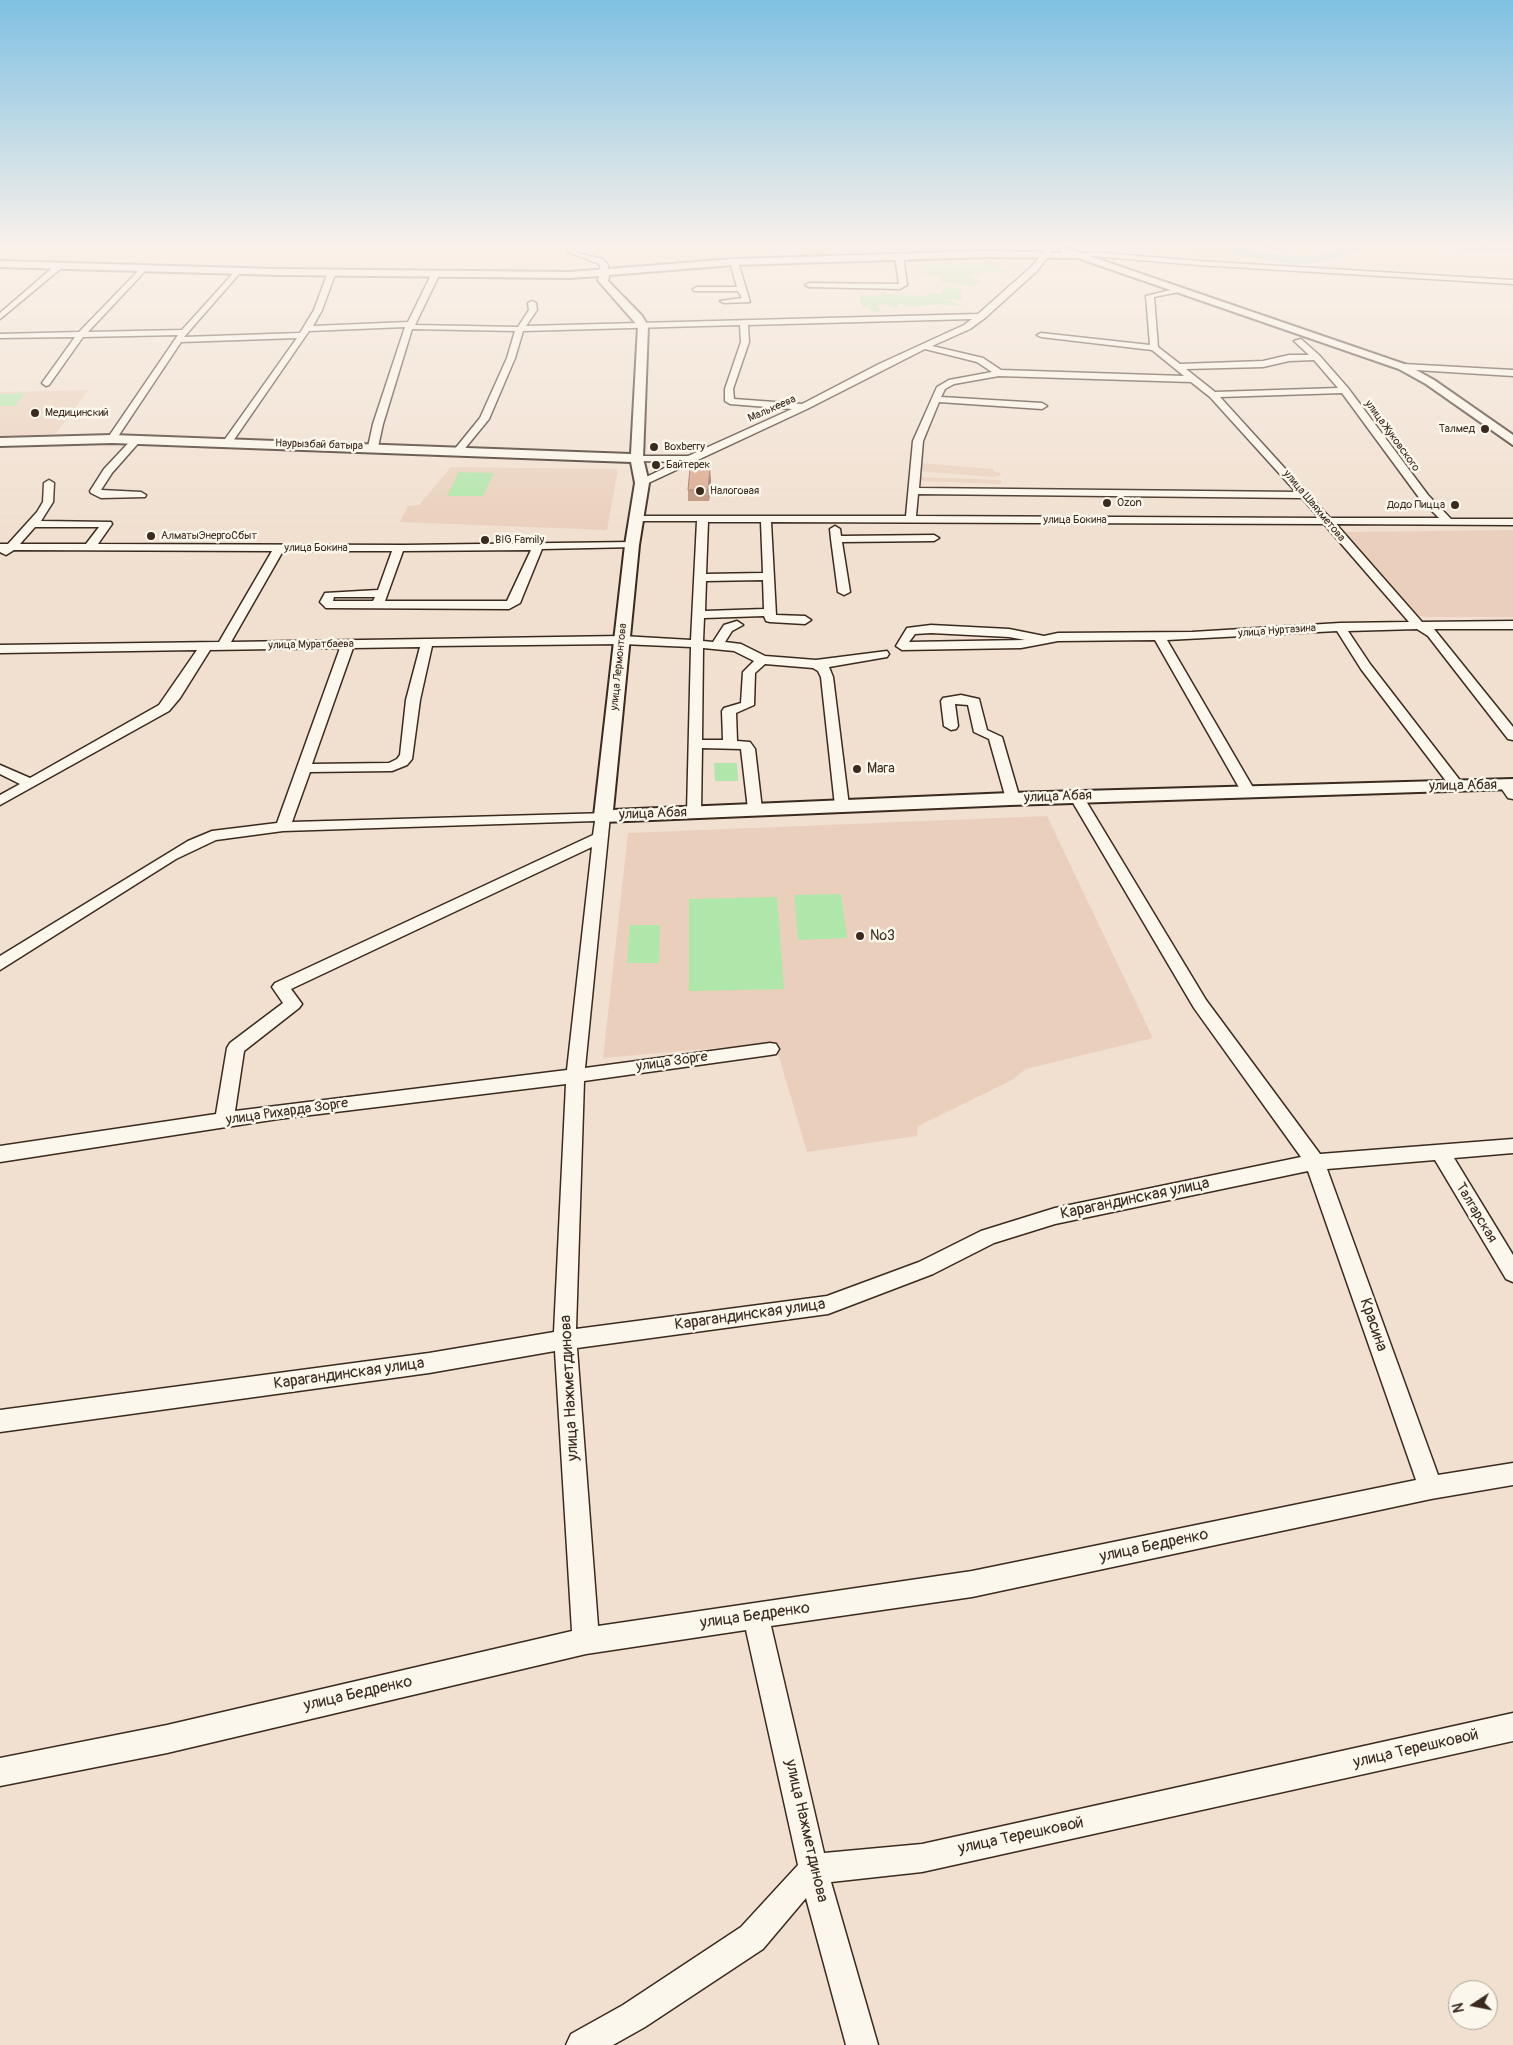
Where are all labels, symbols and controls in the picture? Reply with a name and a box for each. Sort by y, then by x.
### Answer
street label: Малькеева [746,393,798,425]
street label: улица Жуковского [1362,398,1422,474]
place label: Медицинский [45,406,109,420]
marker: Медицинский [29,407,41,419]
place label: Талмед [1439,422,1475,436]
marker: Талмед [1479,423,1491,435]
street label: Наурызбай батыра [275,437,363,453]
place label: Boxberry [664,440,705,454]
marker: Boxberry [648,441,660,453]
place label: Байтерек [666,458,710,472]
marker: Байтерек [650,459,662,471]
street label: улица Шаяхметова [1280,468,1348,544]
place label: Налоговая [710,484,759,498]
marker: Налоговая [694,485,706,497]
place label: Ozon [1117,496,1142,510]
marker: Ozon [1101,497,1113,509]
place label: Додо Пицца [1387,498,1445,512]
marker: Додо Пицца [1449,499,1461,511]
street label: улица Бокина [1043,513,1107,527]
place label: АлматыЭнергоСбыт [161,529,257,543]
marker: АлматыЭнергоСбыт [145,530,157,542]
place label: BIG Family [495,533,544,547]
marker: BIG Family [479,534,491,546]
street label: улица Бокина [284,541,348,555]
street label: улица Нуртазина [1238,622,1316,640]
street label: улица Лермонтова [608,623,630,711]
street label: улица Муратбаева [268,638,354,652]
place label: Мага [867,761,895,777]
marker: Мага [851,763,863,775]
street label: улица Абая [1429,777,1497,795]
street label: улица Абая [1024,787,1092,807]
street label: улица Абая [619,804,687,824]
place label: №3 [870,928,895,944]
marker: №3 [854,930,866,942]
street label: улица Зорге [635,1049,709,1075]
street label: улица Рихарда Зорге [225,1095,349,1129]
street label: Карагандинская улица [1059,1174,1211,1224]
street label: Талгарская [1452,1180,1500,1246]
street label: Карагандинская улица [673,1295,827,1335]
street label: Красина [1355,1296,1391,1354]
street label: улица Нажметдинова [557,1315,583,1461]
street label: Карагандинская улица [272,1354,426,1394]
street label: улица Бедренко [1098,1525,1210,1567]
street label: улица Бедренко [699,1599,811,1633]
street label: улица Бедренко [302,1672,414,1716]
street label: улица Терешковой [1352,1725,1480,1773]
street label: улица Нажметдинова [780,1758,832,1904]
street label: улица Терешковой [956,1813,1086,1859]
north arrow [1448,1980,1498,2030]
text: N [1450,2001,1468,2014]

